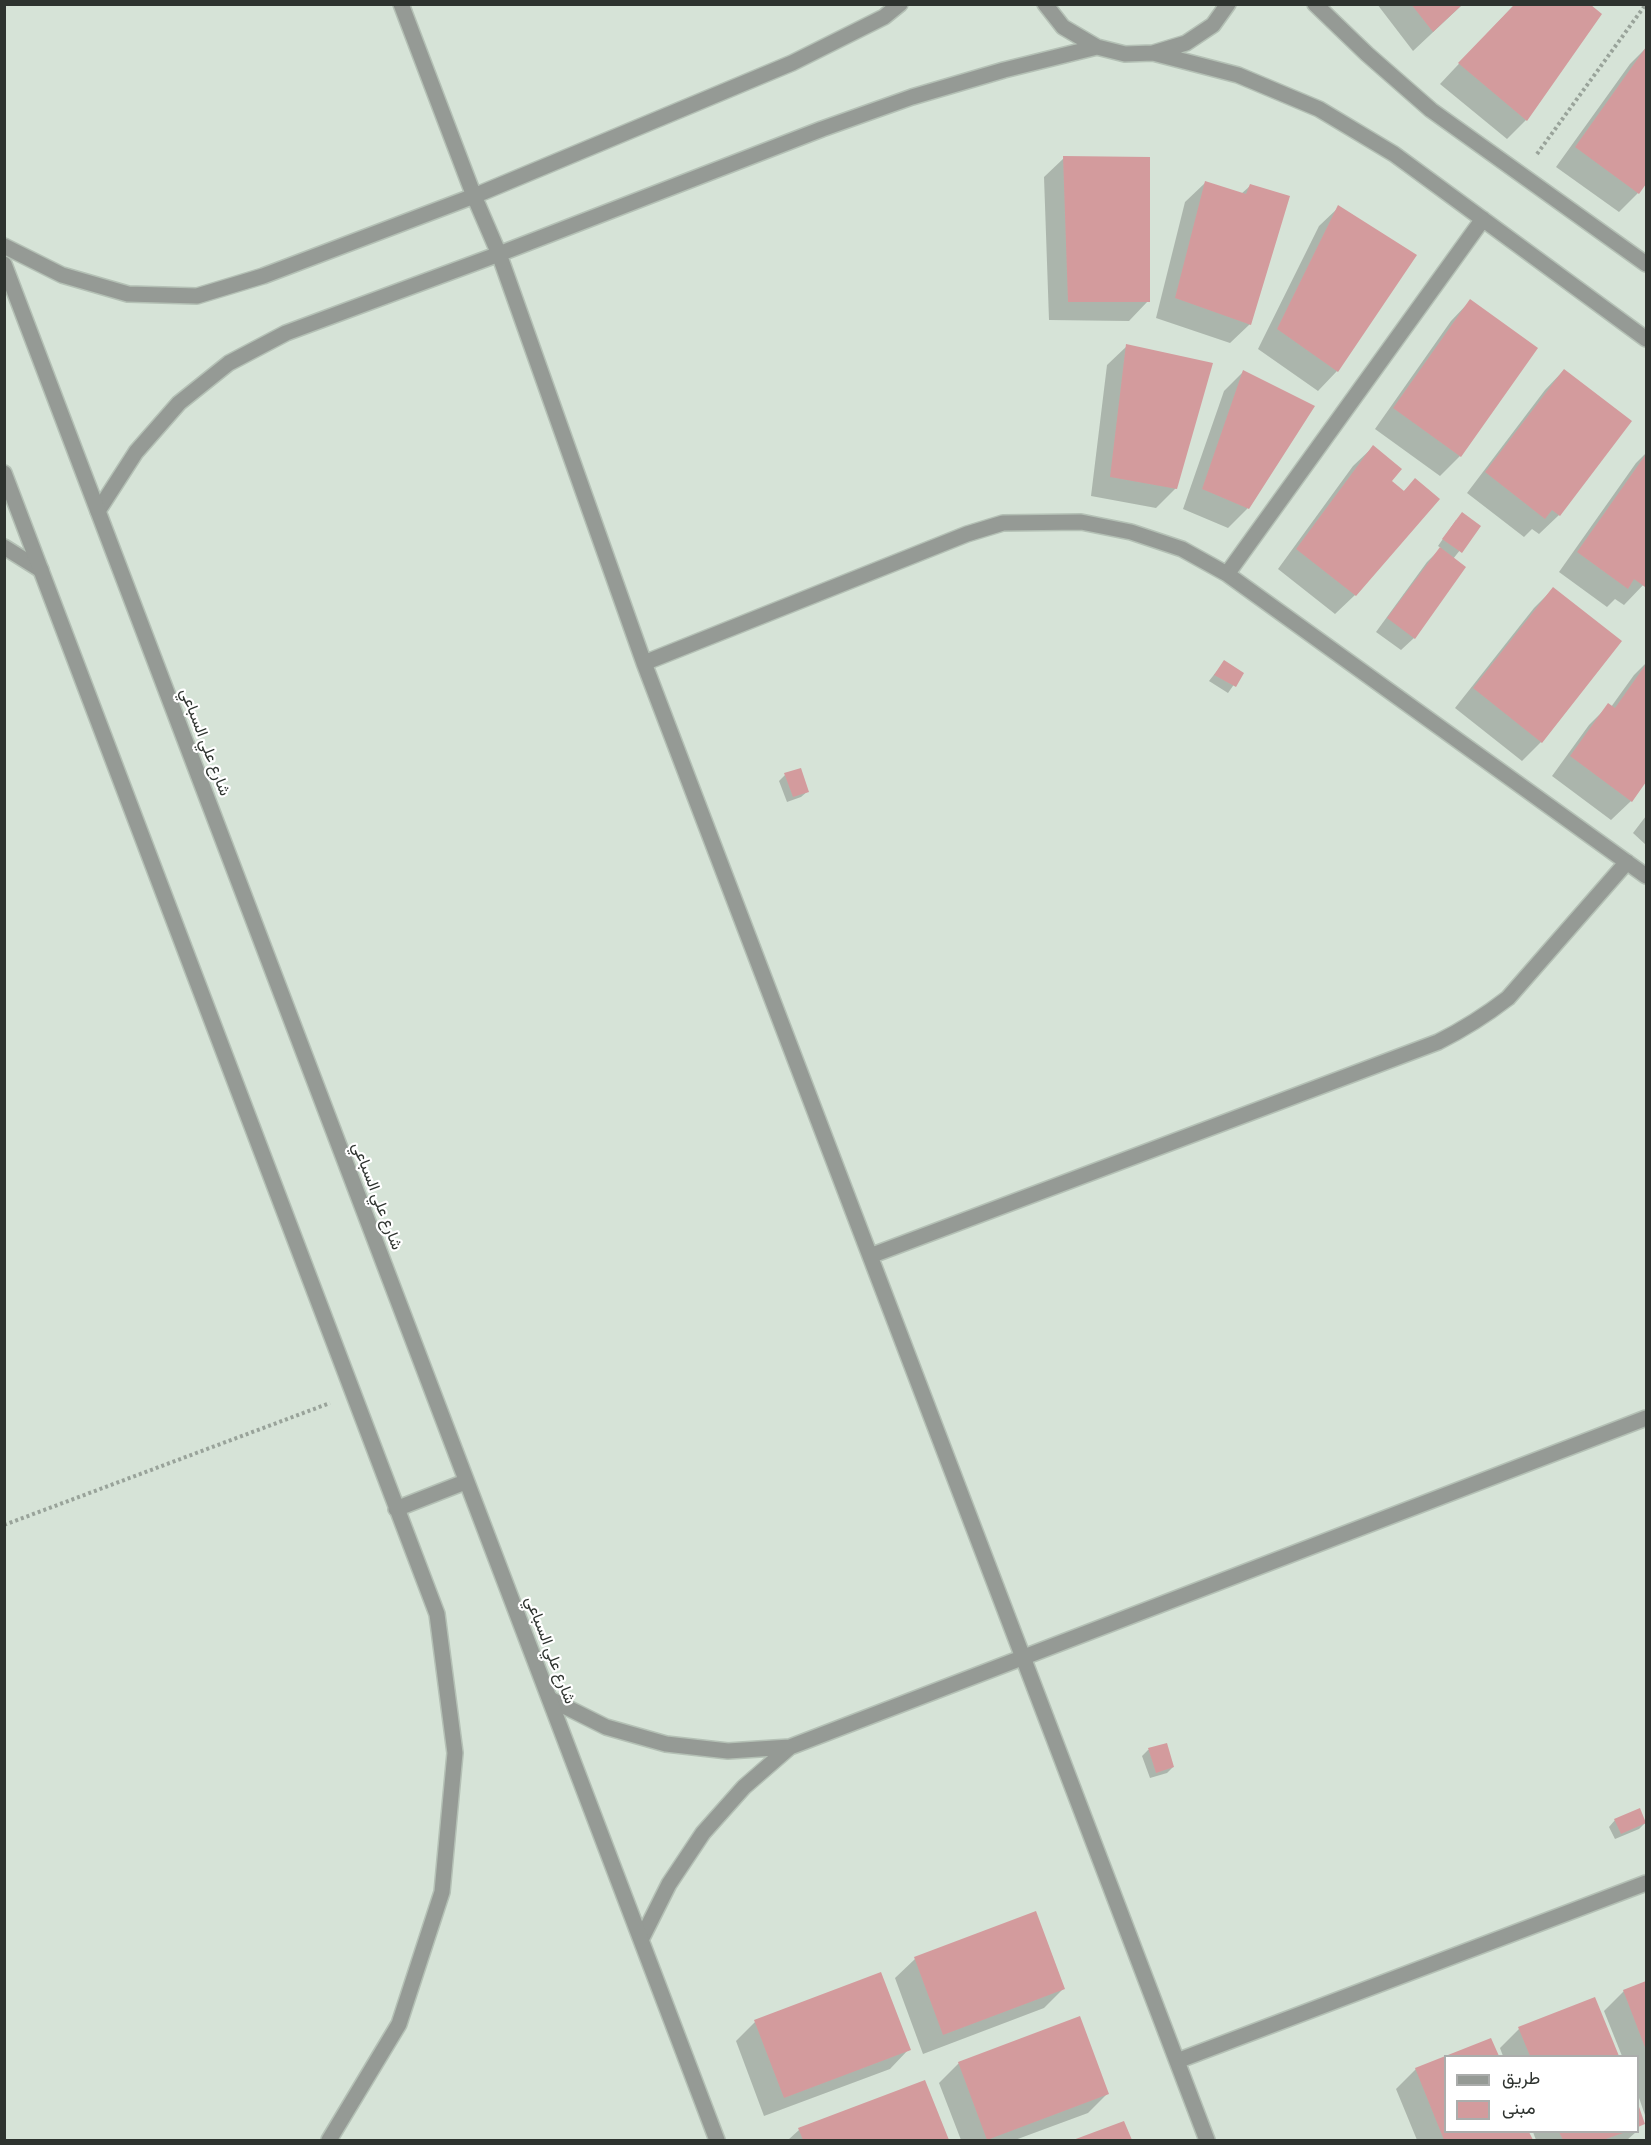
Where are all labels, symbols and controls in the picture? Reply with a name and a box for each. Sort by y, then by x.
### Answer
street label: شارع علي السباعي [176,686,234,798]
street label: شارع علي السباعي [348,1140,406,1252]
street label: شارع علي السباعي [521,1594,579,1706]
legend [1444,2055,1639,2133]
text: طريق [1502,2067,1540,2089]
text: مبنى [1502,2097,1536,2119]

